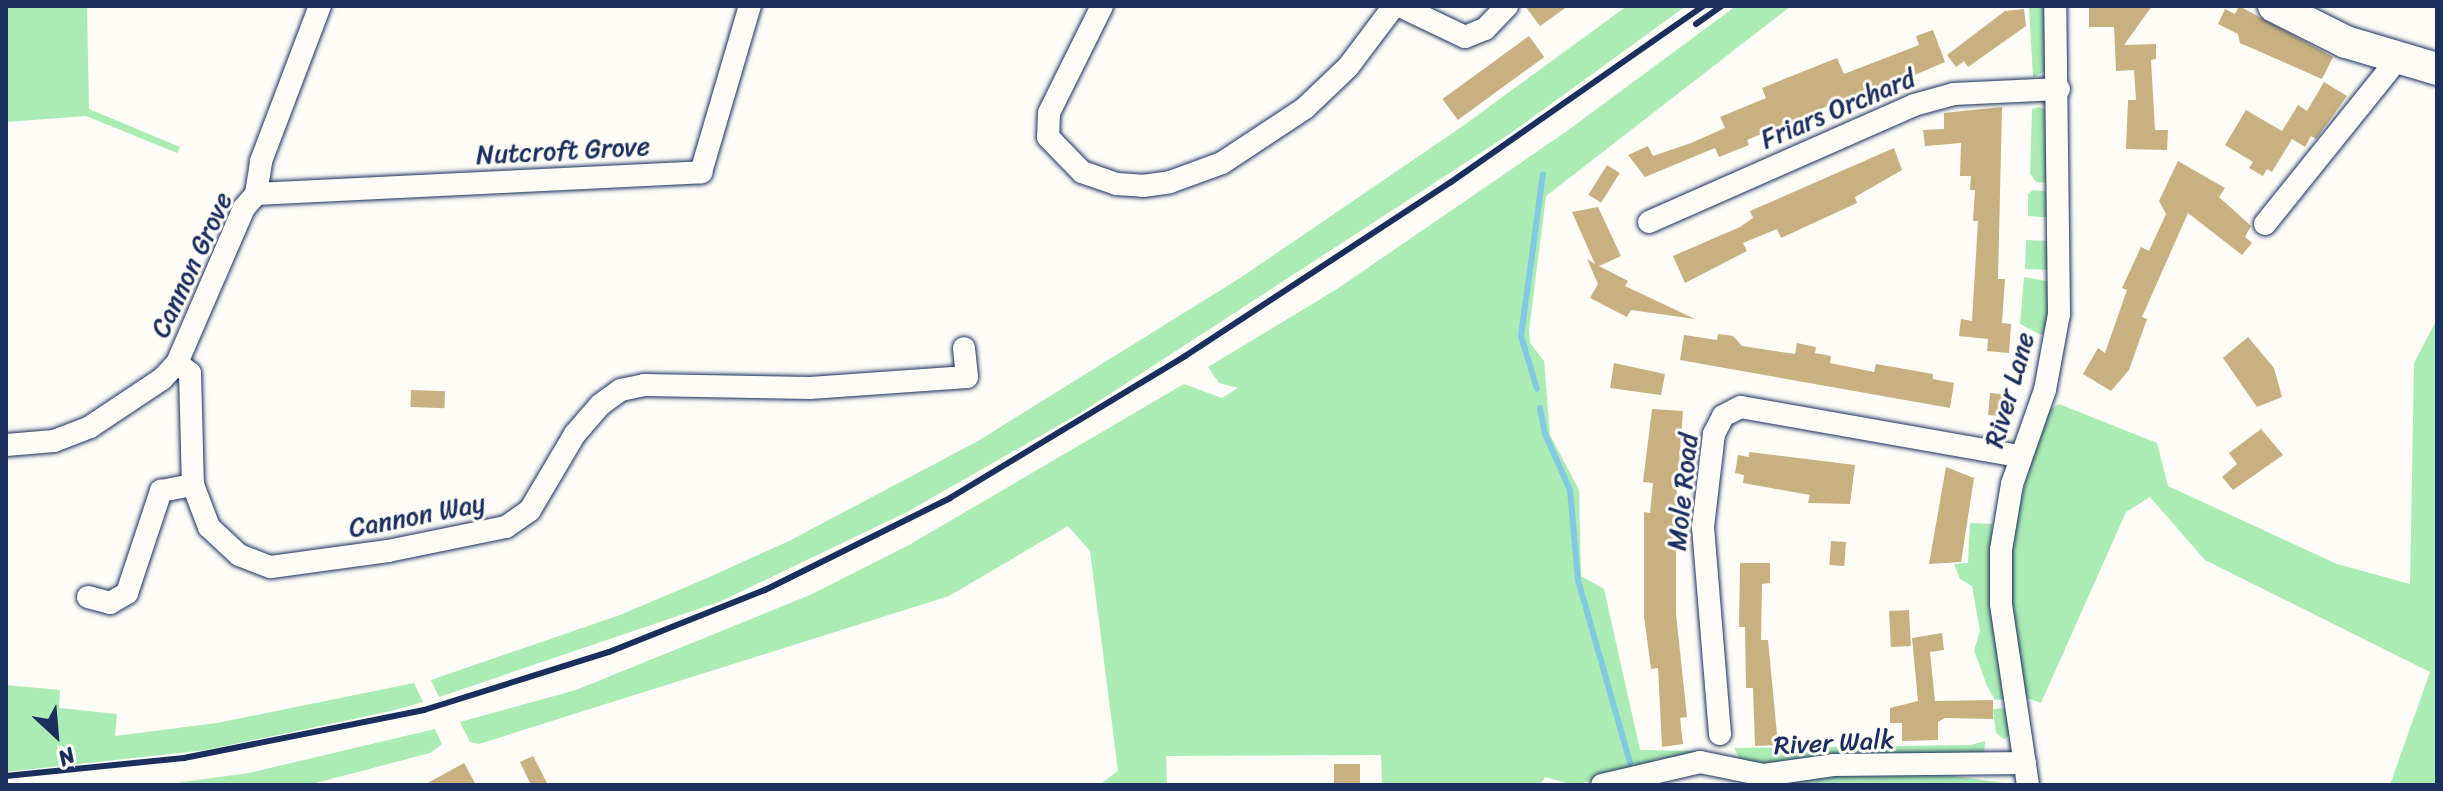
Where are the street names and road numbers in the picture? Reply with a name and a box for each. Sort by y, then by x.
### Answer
street label: Friars Orchard [1756,62,1920,156]
street label: Nutcroft Grove [475,131,651,171]
street label: Cannon Grove [145,187,239,343]
street label: River Lane [1979,329,2041,451]
street label: Mole Road [1661,432,1705,552]
street label: Cannon Way [346,488,488,544]
street label: River Walk [1773,724,1895,762]

